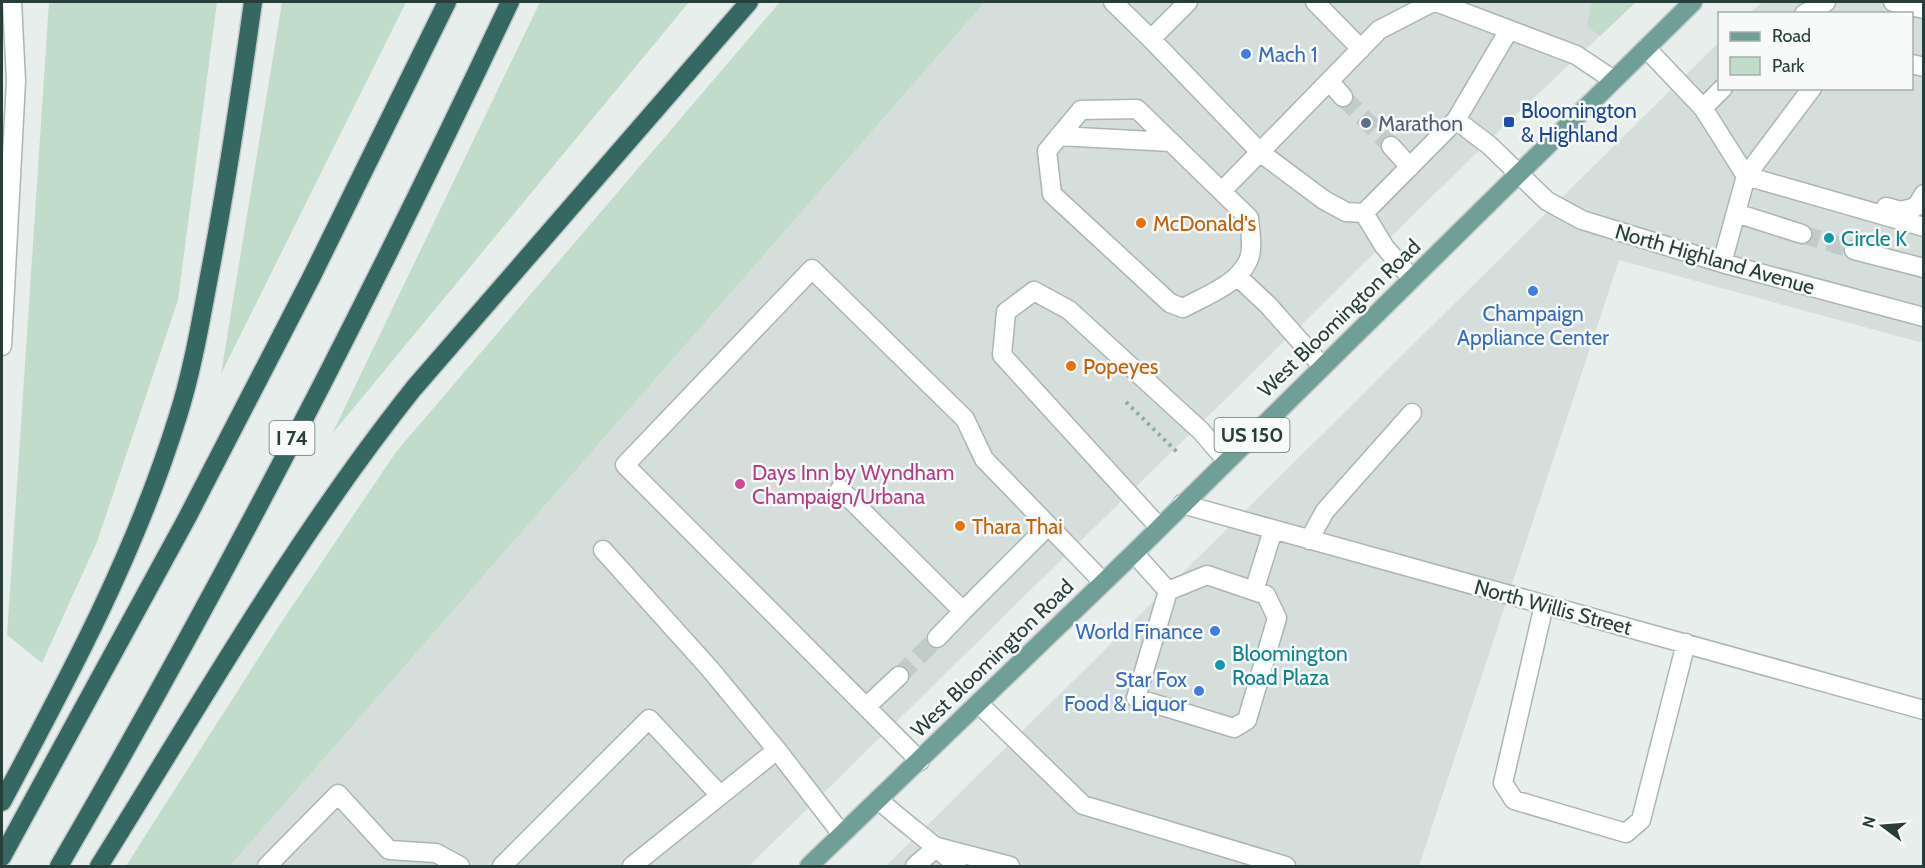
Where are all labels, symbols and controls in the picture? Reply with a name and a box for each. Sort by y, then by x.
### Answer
legend [1718,12,1913,90]
text: Road [1772,25,1811,47]
place label: Mach 1 [1258,42,1318,67]
marker: Mach 1 [1239,47,1253,61]
text: Park [1772,55,1805,77]
place label: Bloomington & Highland [1521,98,1637,147]
place label: Marathon [1378,111,1463,136]
marker: Bloomington & Highland [1502,115,1516,129]
marker: Marathon [1359,116,1373,130]
place label: McDonald's [1153,211,1257,236]
marker: McDonald's [1134,216,1148,230]
street label: North Highland Avenue [1612,219,1818,300]
place label: Circle K [1841,226,1907,251]
marker: Circle K [1822,231,1836,245]
street label: West Bloomington Road [1253,234,1425,402]
marker: Champaign Appliance Center [1526,284,1540,298]
place label: Champaign Appliance Center [1457,301,1609,350]
place label: Popeyes [1083,354,1159,379]
marker: Popeyes [1064,359,1078,373]
road number: US 150 [1214,418,1290,452]
road number: I 74 [270,421,314,455]
place label: Days Inn by Wyndham Champaign/Urbana [752,460,954,509]
marker: Days Inn by Wyndham Champaign/Urbana [733,477,747,491]
place label: Thara Thai [972,514,1063,539]
marker: Thara Thai [953,519,967,533]
street label: West Bloomington Road [906,574,1078,742]
street label: North Willis Street [1472,574,1634,640]
place label: World Finance [1076,619,1203,644]
marker: World Finance [1208,624,1222,638]
place label: Bloomington Road Plaza [1232,641,1348,690]
marker: Bloomington Road Plaza [1213,658,1227,672]
place label: Star Fox Food & Liquor [1064,667,1187,716]
marker: Star Fox Food & Liquor [1192,684,1206,698]
north arrow [1853,796,1913,856]
text: N [1858,814,1880,830]

